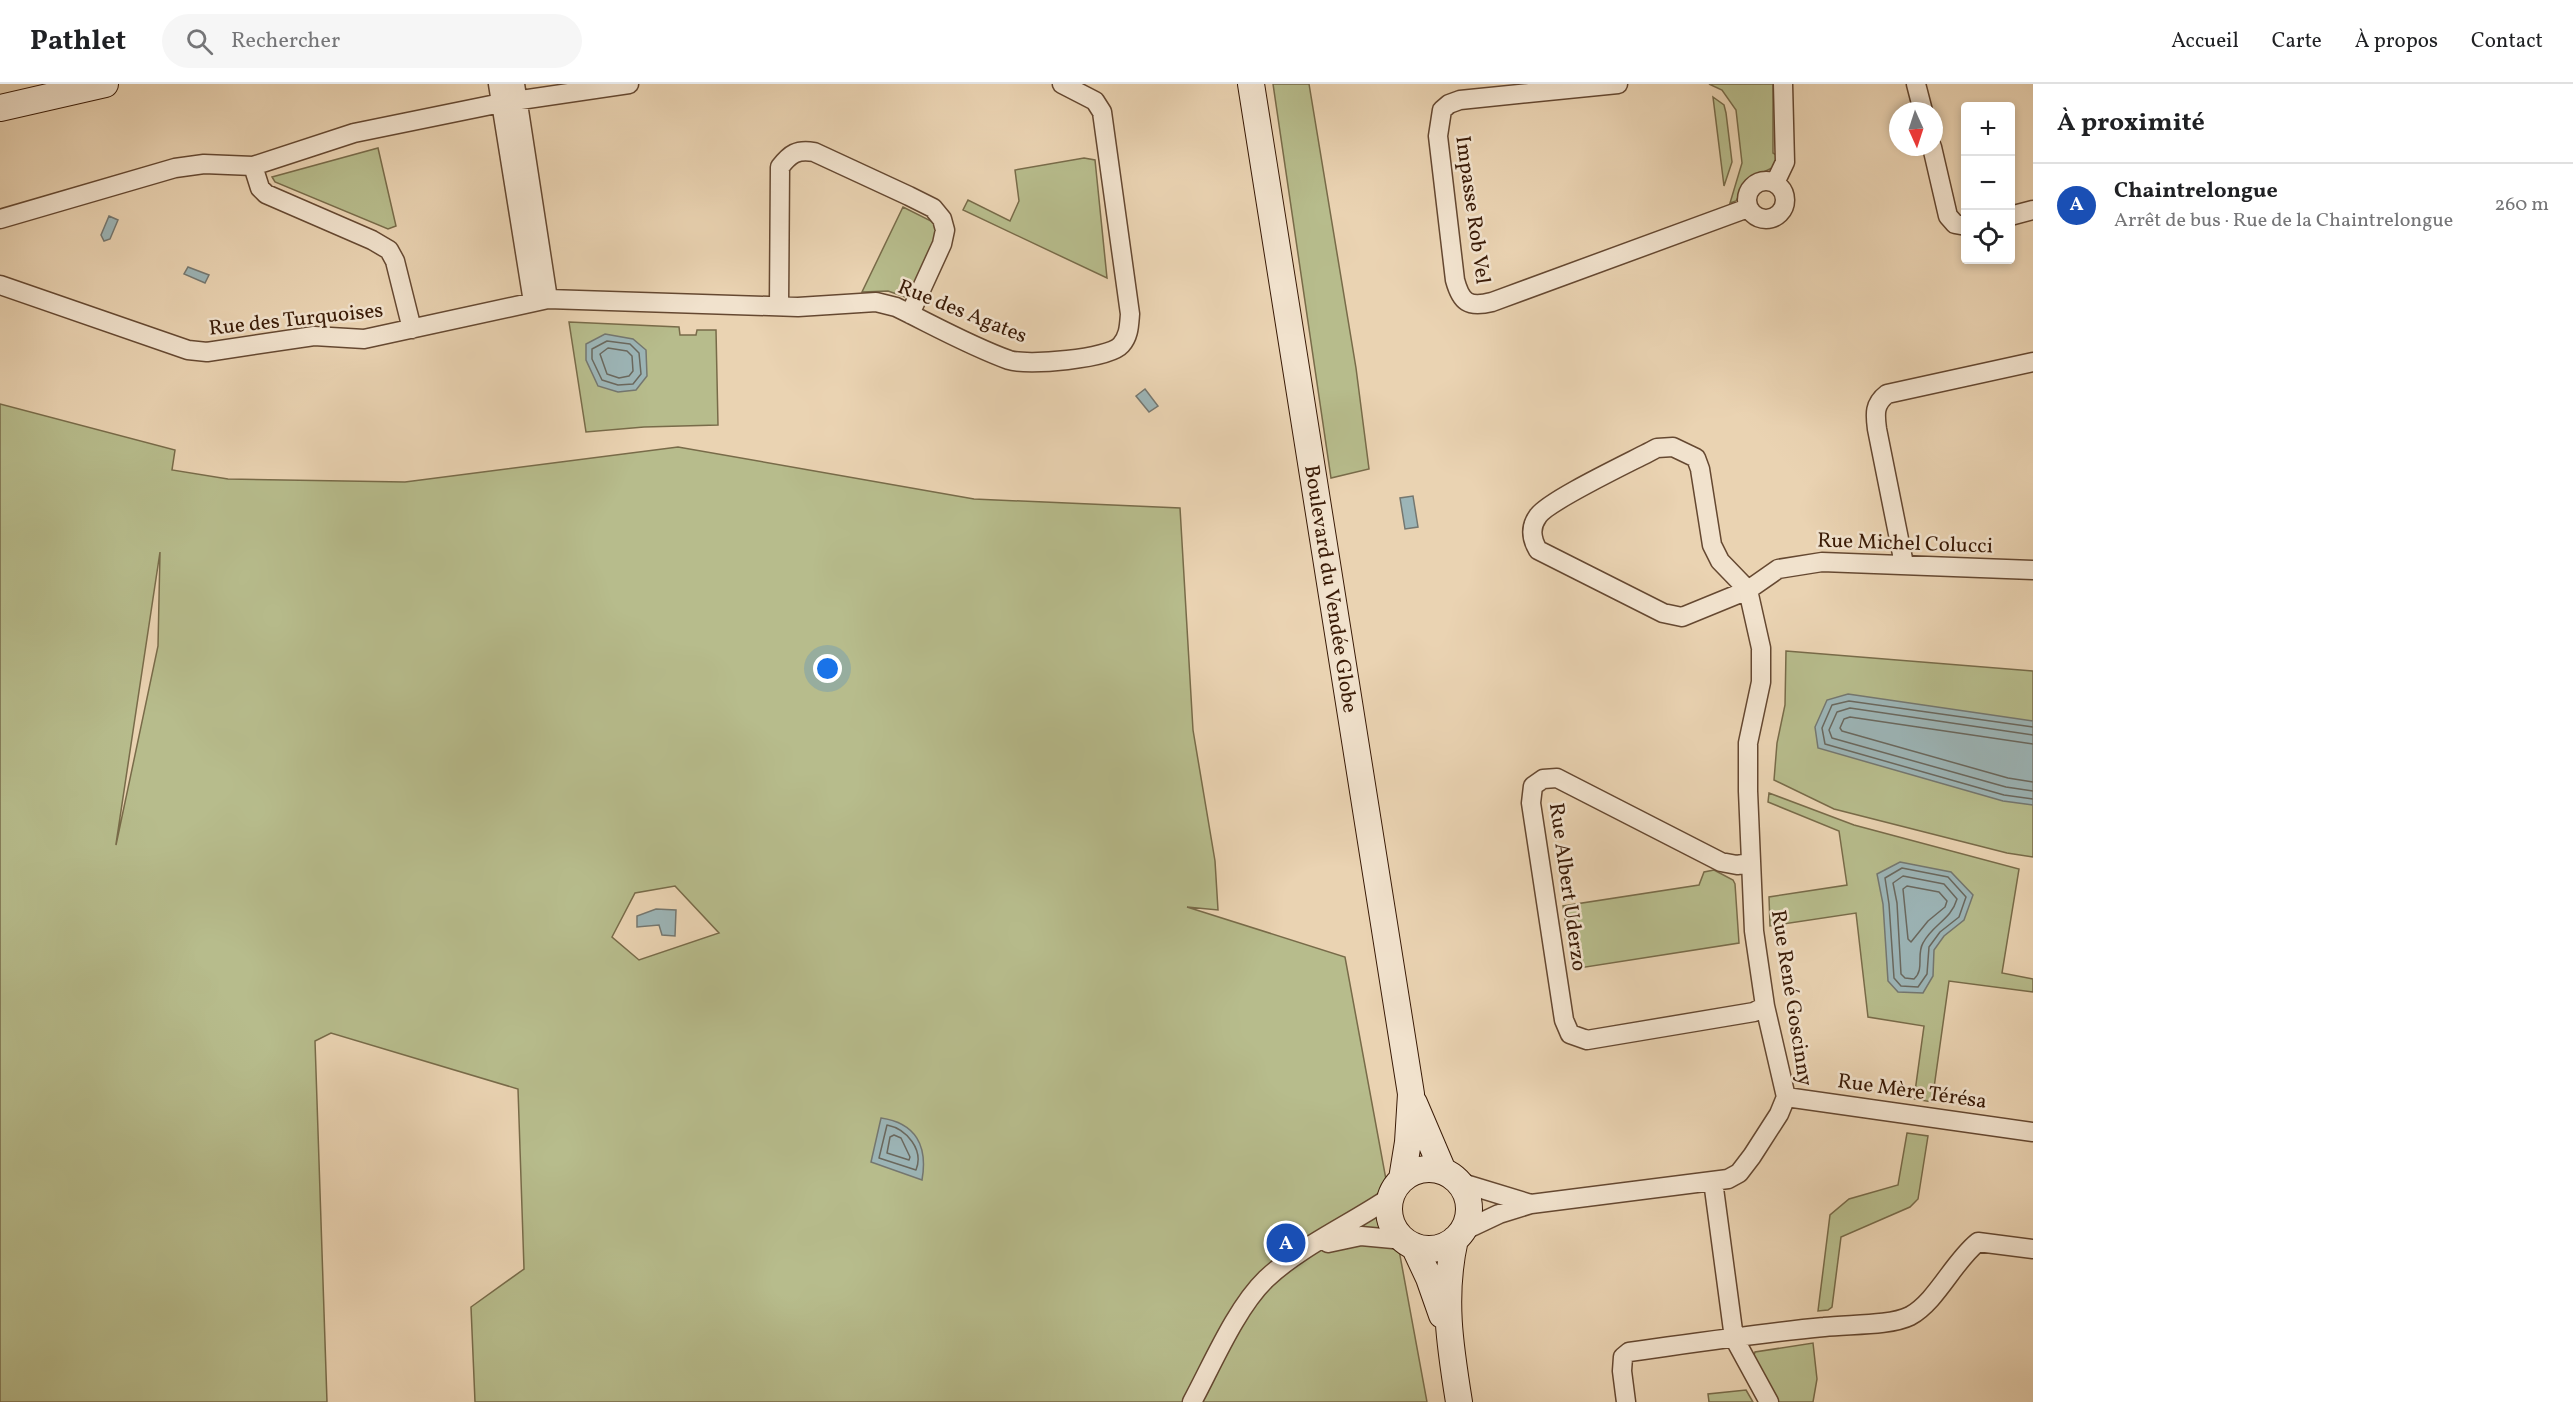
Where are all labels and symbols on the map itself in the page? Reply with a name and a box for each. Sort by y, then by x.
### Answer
north arrow [1889,102,1943,156]
street label: Impasse Rob Vel [1447,134,1497,286]
street label: Rue des Agates [893,273,1031,351]
street label: Rue des Turquoises [207,296,385,344]
street label: Boulevard du Vendée Globe [1296,463,1364,715]
street label: Rue Michel Colucci [1817,526,1993,562]
your location [813,654,842,683]
street label: Rue Albert Uderzo [1541,801,1593,973]
street label: Rue René Goscinny [1763,908,1819,1089]
street label: Rue Mère Térésa [1835,1067,1989,1117]
pin: A [1266,1220,1306,1266]

